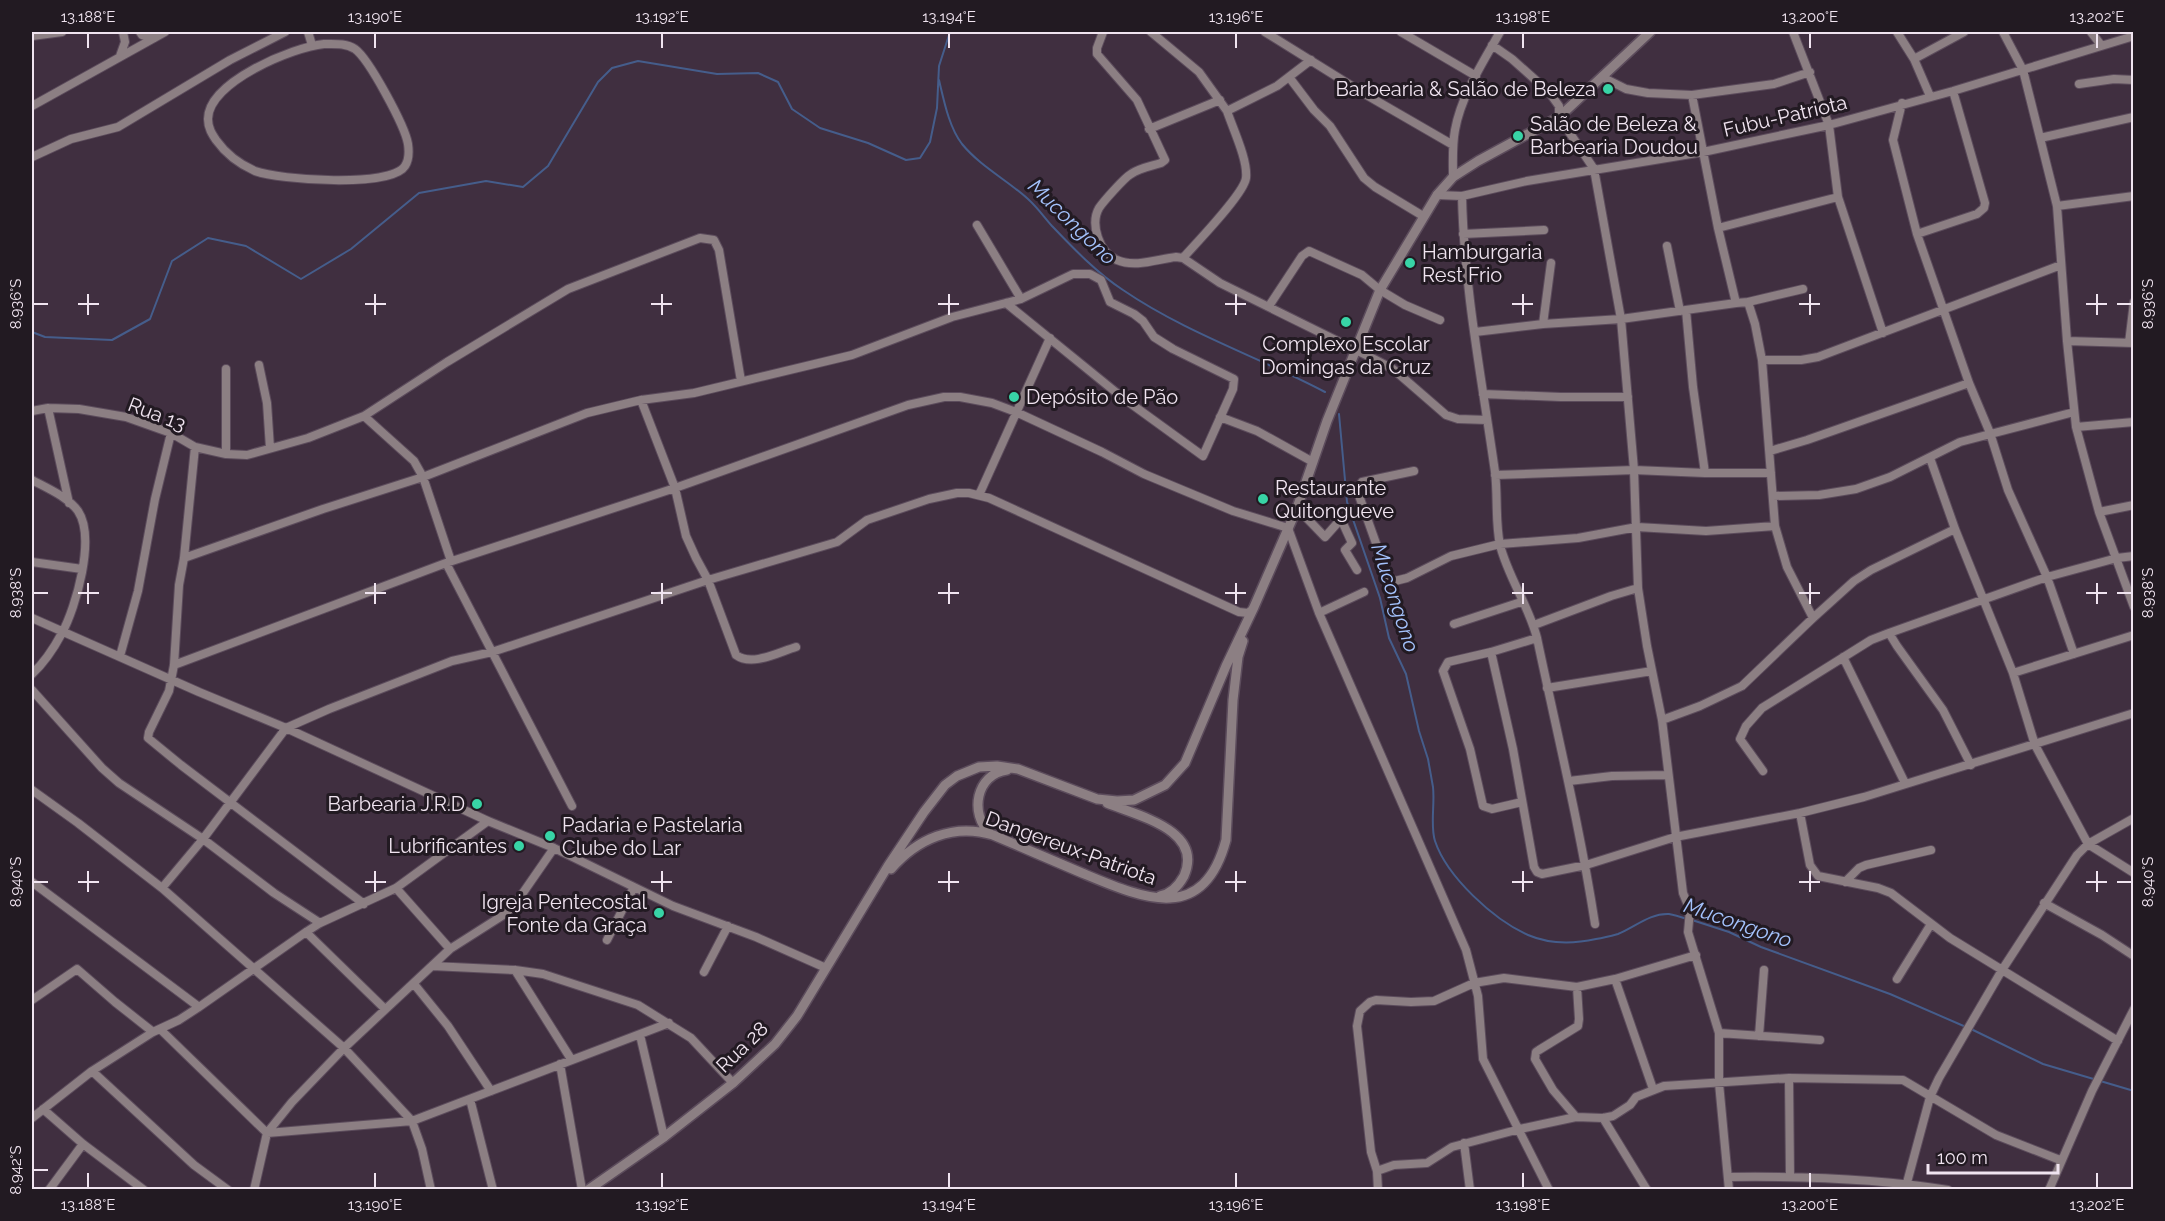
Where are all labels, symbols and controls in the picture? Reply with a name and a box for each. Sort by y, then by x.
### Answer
text: 13.188°E [61,8,115,26]
text: 13.190°E [348,8,402,26]
text: 13.192°E [635,8,689,26]
text: 13.194°E [922,8,976,26]
text: 13.196°E [1209,8,1263,26]
text: 13.198°E [1496,8,1550,26]
text: 13.200°E [1782,8,1838,26]
text: 13.202°E [2069,8,2125,26]
place label: Barbearia & Salão de Beleza [1335,77,1596,101]
marker: Barbearia & Salão de Beleza [1601,82,1615,96]
street label: Fubu-Patriota [1721,90,1849,142]
place label: Salão de Beleza & Barbearia Doudou [1530,112,1698,159]
marker: Salão de Beleza & Barbearia Doudou [1511,129,1525,143]
water label: Mucongono [1023,174,1122,270]
place label: Hamburgaria Rest Frio [1422,240,1542,287]
marker: Hamburgaria Rest Frio [1403,256,1417,270]
text: 8.936°S [7,279,25,329]
text: 8.936°S [2139,279,2157,329]
marker: Complexo Escolar Domingas da Cruz [1339,315,1353,329]
place label: Complexo Escolar Domingas da Cruz [1261,332,1431,379]
place label: Depósito de Pão [1026,385,1178,409]
marker: Depósito de Pão [1007,390,1021,404]
street label: Rua 13 [125,392,189,436]
place label: Restaurante Quitongueve [1275,476,1394,523]
marker: Restaurante Quitongueve [1256,492,1270,506]
water label: Mucongono [1366,540,1425,655]
text: 8.938°S [7,568,25,618]
text: 8.938°S [2139,568,2157,618]
place label: Barbearia J.R.D [328,792,465,816]
marker: Barbearia J.R.D [470,797,484,811]
street label: Dangereux-Patriota [982,806,1160,890]
place label: Padaria e Pastelaria Clube do Lar [562,813,743,860]
marker: Padaria e Pastelaria Clube do Lar [543,829,557,843]
place label: Lubrificantes [388,834,507,858]
marker: Lubrificantes [512,839,526,853]
text: 8.940°S [7,857,25,907]
text: 8.940°S [2139,857,2157,907]
place label: Igreja Pentecostal Fonte da Graça [482,890,648,937]
water label: Mucongono [1681,892,1795,953]
marker: Igreja Pentecostal Fonte da Graça [652,906,666,920]
street label: Rua 28 [711,1016,773,1078]
scale bar [1928,1137,2058,1175]
text: 8.942°S [7,1145,25,1195]
text: 100 m [1937,1147,1988,1168]
text: 13.188°E [61,1196,115,1214]
text: 13.190°E [348,1196,402,1214]
text: 13.192°E [635,1196,689,1214]
text: 13.194°E [922,1196,976,1214]
text: 13.196°E [1209,1196,1263,1214]
text: 13.198°E [1496,1196,1550,1214]
text: 13.200°E [1782,1196,1838,1214]
text: 13.202°E [2069,1196,2125,1214]

